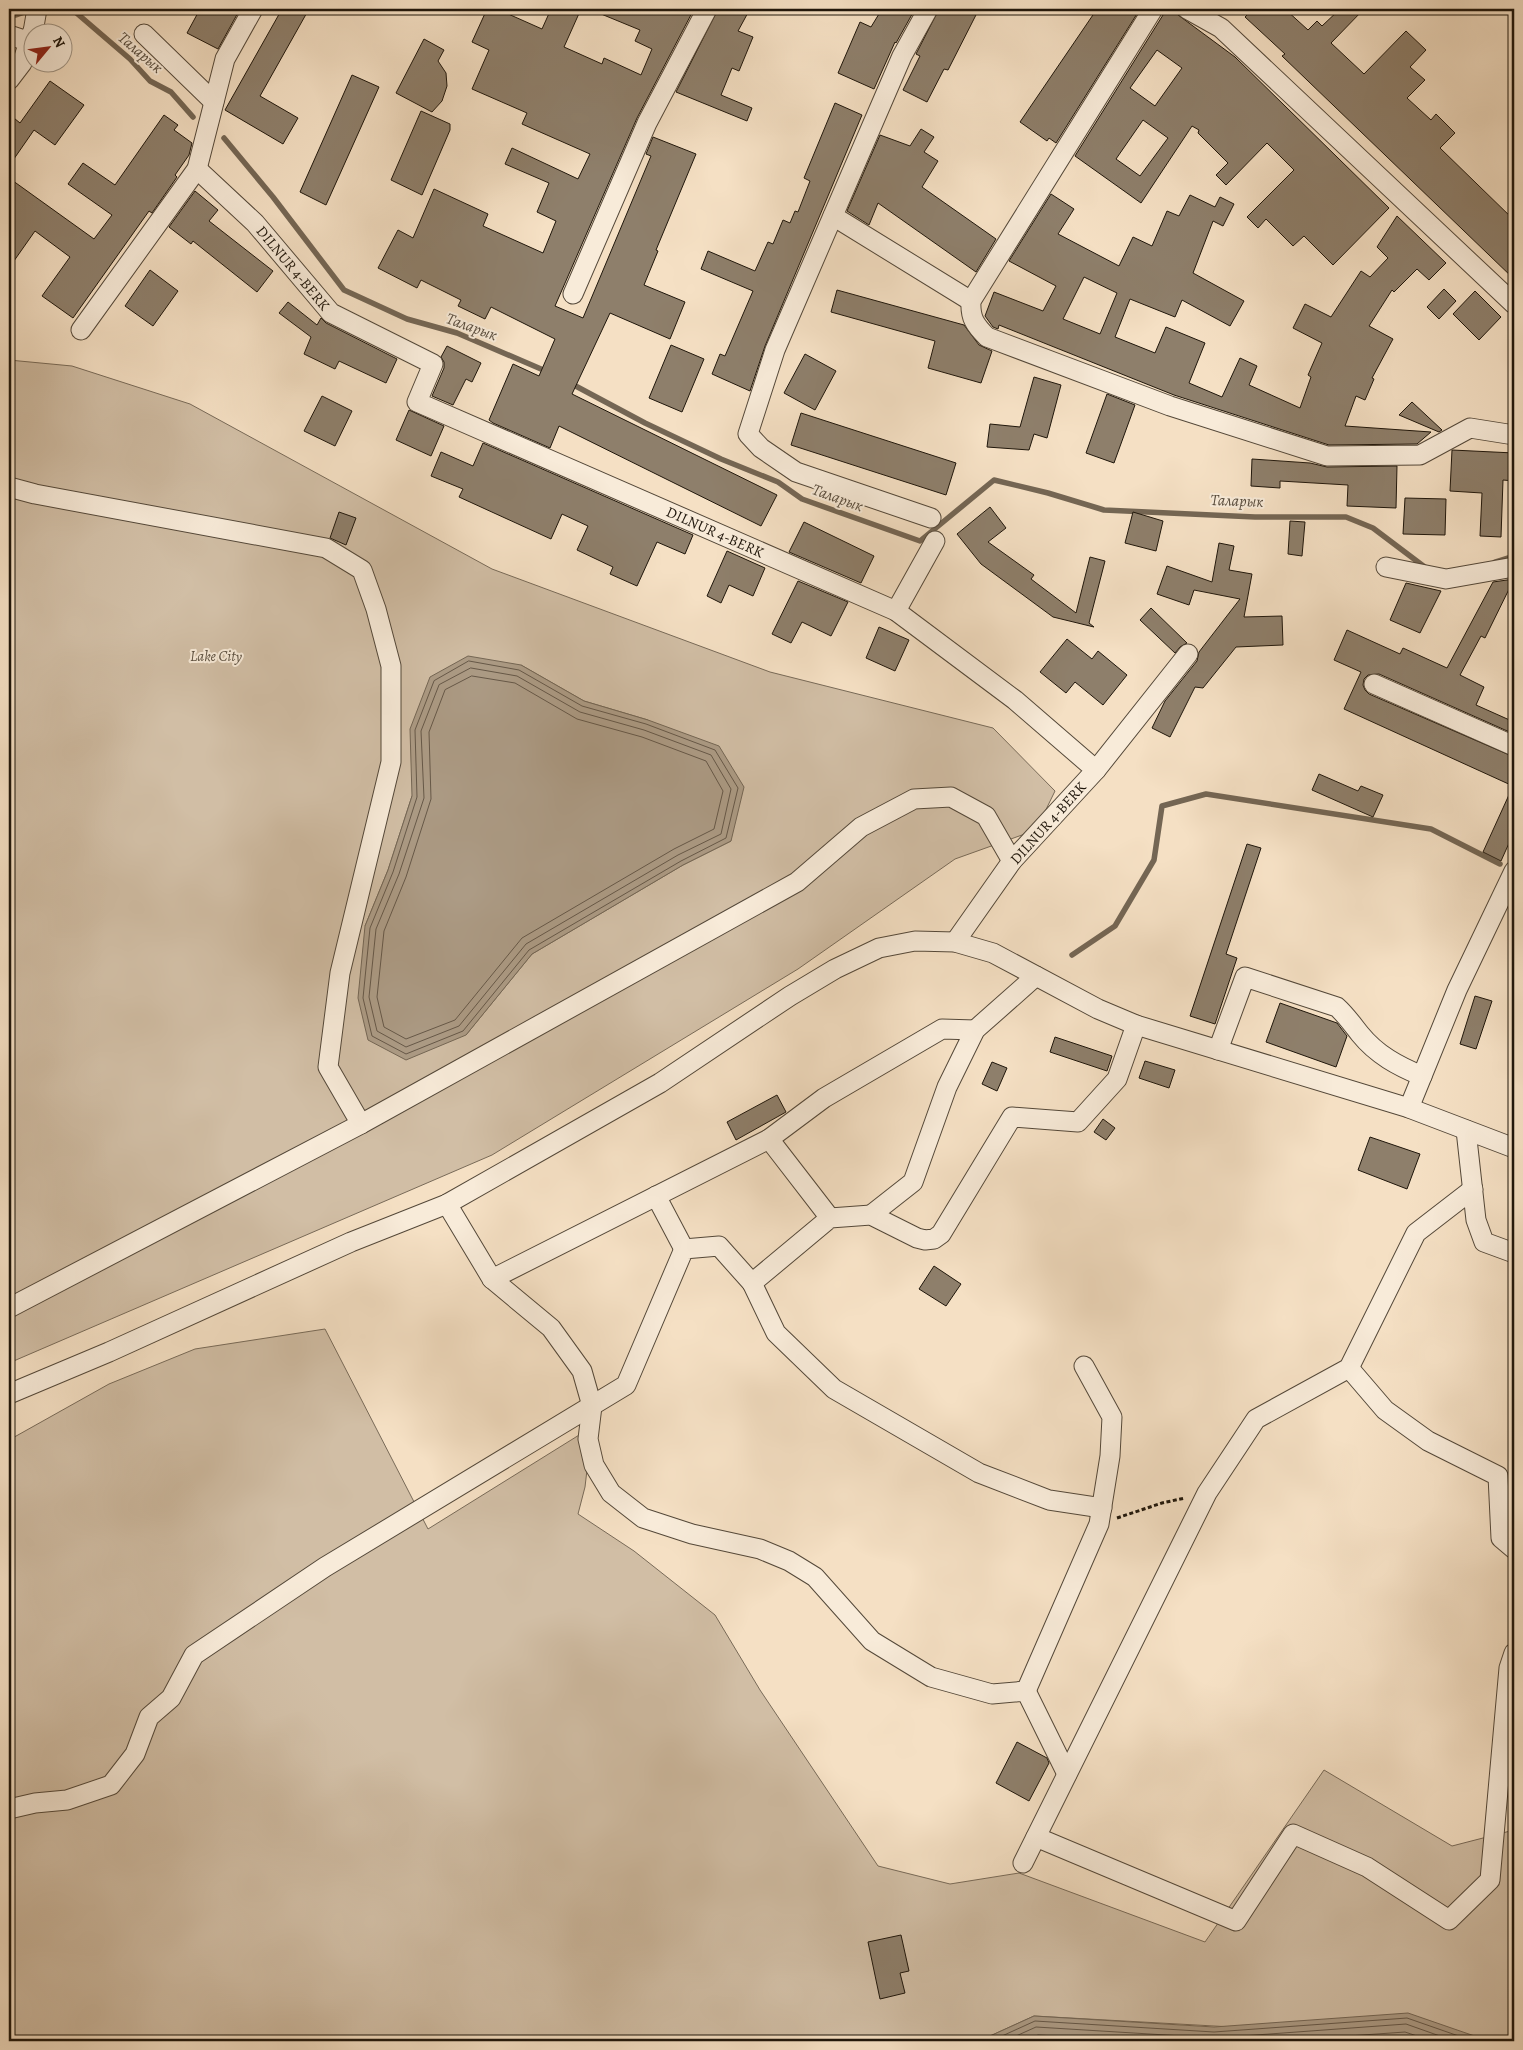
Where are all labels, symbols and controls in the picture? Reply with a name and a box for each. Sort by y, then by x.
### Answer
north arrow [22,22,72,72]
water label: Таларык [113,27,168,78]
text: N [48,33,70,51]
street label: DILNUR 4-BERK [252,221,335,315]
water label: Таларык [443,308,500,346]
water label: Таларык [809,479,866,517]
water label: Таларык [1210,489,1264,513]
street label: DILNUR 4-BERK [663,502,767,563]
park label: Lake City [190,646,242,666]
street label: DILNUR 4-BERK [1005,777,1091,869]

